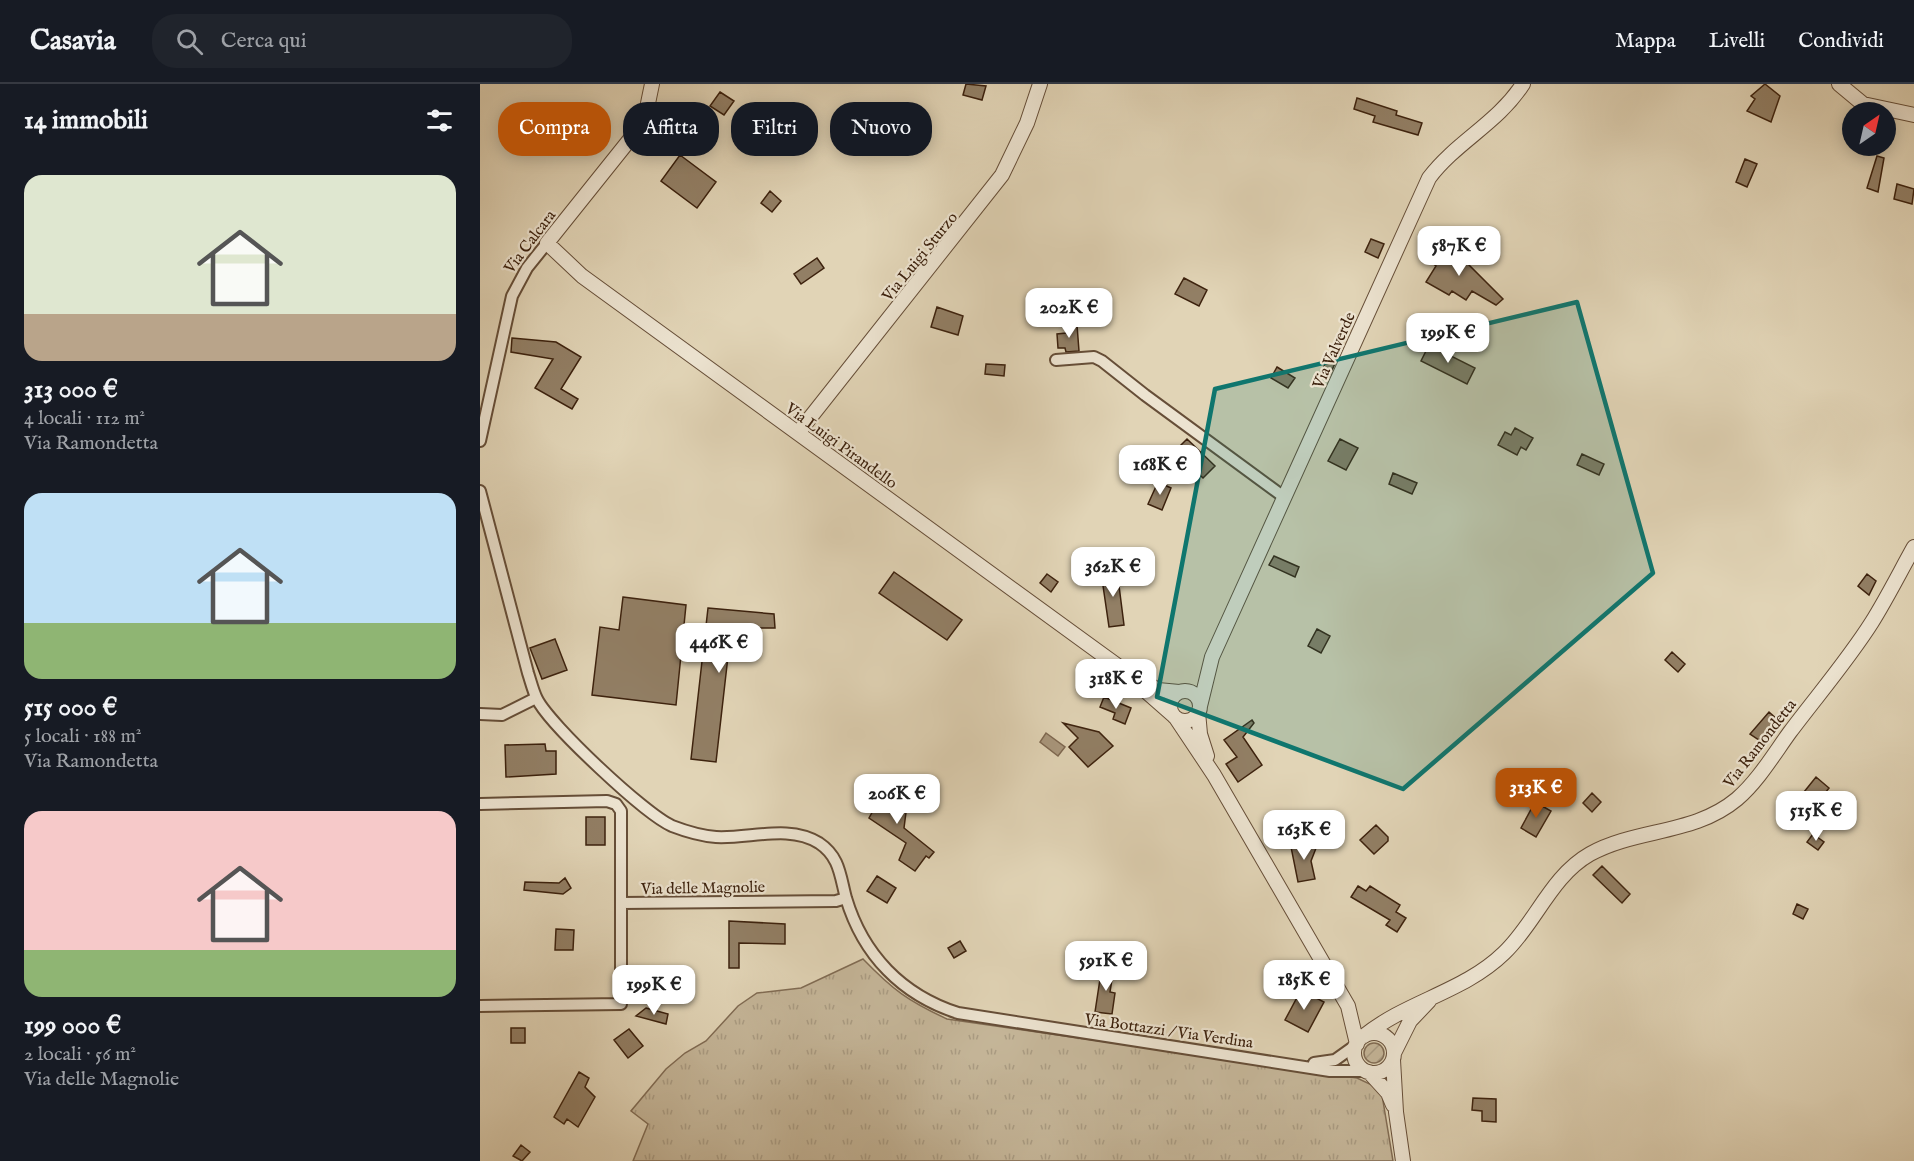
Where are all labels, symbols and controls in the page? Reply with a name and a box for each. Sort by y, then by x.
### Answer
search box [152,14,572,68]
text: Casavia [30,24,116,59]
icon: search [173,25,206,58]
text: Cerca qui [221,27,307,55]
text: Mappa [1615,28,1676,55]
text: Livelli [1709,28,1765,55]
text: Condividi [1798,28,1884,55]
chip: Compra [498,102,611,156]
chip: Affitta [623,102,719,156]
chip: Filtri [731,102,818,156]
chip: Nuovo [830,102,932,156]
north arrow [1842,102,1896,156]
map controls [1842,102,1896,156]
text: 14 immobili [24,104,148,137]
icon: filters [423,104,456,137]
street label: Via Calcara [500,206,561,279]
street label: Via Luigi Sturzo [878,208,963,307]
icon: home [186,214,294,322]
pin: 587K € [1410,226,1508,277]
text: 587K € [1432,233,1487,258]
pin: 202K € [1020,288,1118,339]
text: 202K € [1039,295,1099,320]
street label: Via Valverde [1309,309,1361,393]
pin: 199K € [1399,313,1497,364]
text: 199K € [1420,320,1476,345]
text: 313 000 € [24,373,118,406]
street label: Via Luigi Pirandello [780,399,901,494]
text: 4 locali · 112 m² [24,406,145,431]
text: Via Ramondetta [24,431,158,456]
pin: 168K € [1111,445,1209,496]
text: 168K € [1133,452,1187,477]
icon: home [186,532,294,640]
pin: 362K € [1064,547,1162,598]
text: 362K € [1085,554,1141,579]
pin: 446K € [670,623,768,674]
text: 446K € [690,630,748,655]
pin: 318K € [1067,659,1165,710]
text: 318K € [1089,666,1143,691]
text: 515 000 € [24,691,117,724]
street label: Via Ramondetta [1719,696,1802,793]
text: 5 locali · 188 m² [24,724,141,749]
text: Via Ramondetta [24,749,158,774]
pin: 313K € [1487,768,1585,819]
pin: 206K € [848,774,946,825]
text: 313K € [1510,775,1562,800]
text: 206K € [868,781,926,806]
pin: 515K € [1767,791,1865,842]
text: 515K € [1790,798,1842,823]
pin: 163K € [1255,810,1353,861]
text: 163K € [1277,817,1331,842]
icon: home [186,850,294,958]
street label: Via delle Magnolie [640,878,765,900]
pin: 591K € [1057,941,1155,992]
text: 591K € [1079,948,1133,973]
pin: 185K € [1255,960,1353,1011]
pin: 199K € [605,965,703,1016]
text: 185K € [1277,967,1331,992]
text: 199K € [626,972,682,997]
text: 199 000 € [24,1009,121,1042]
street label: Via Bottazzi / Via Verdina [1082,1010,1254,1054]
text: 2 locali · 56 m² [24,1042,136,1067]
text: Via delle Magnolie [24,1067,179,1092]

